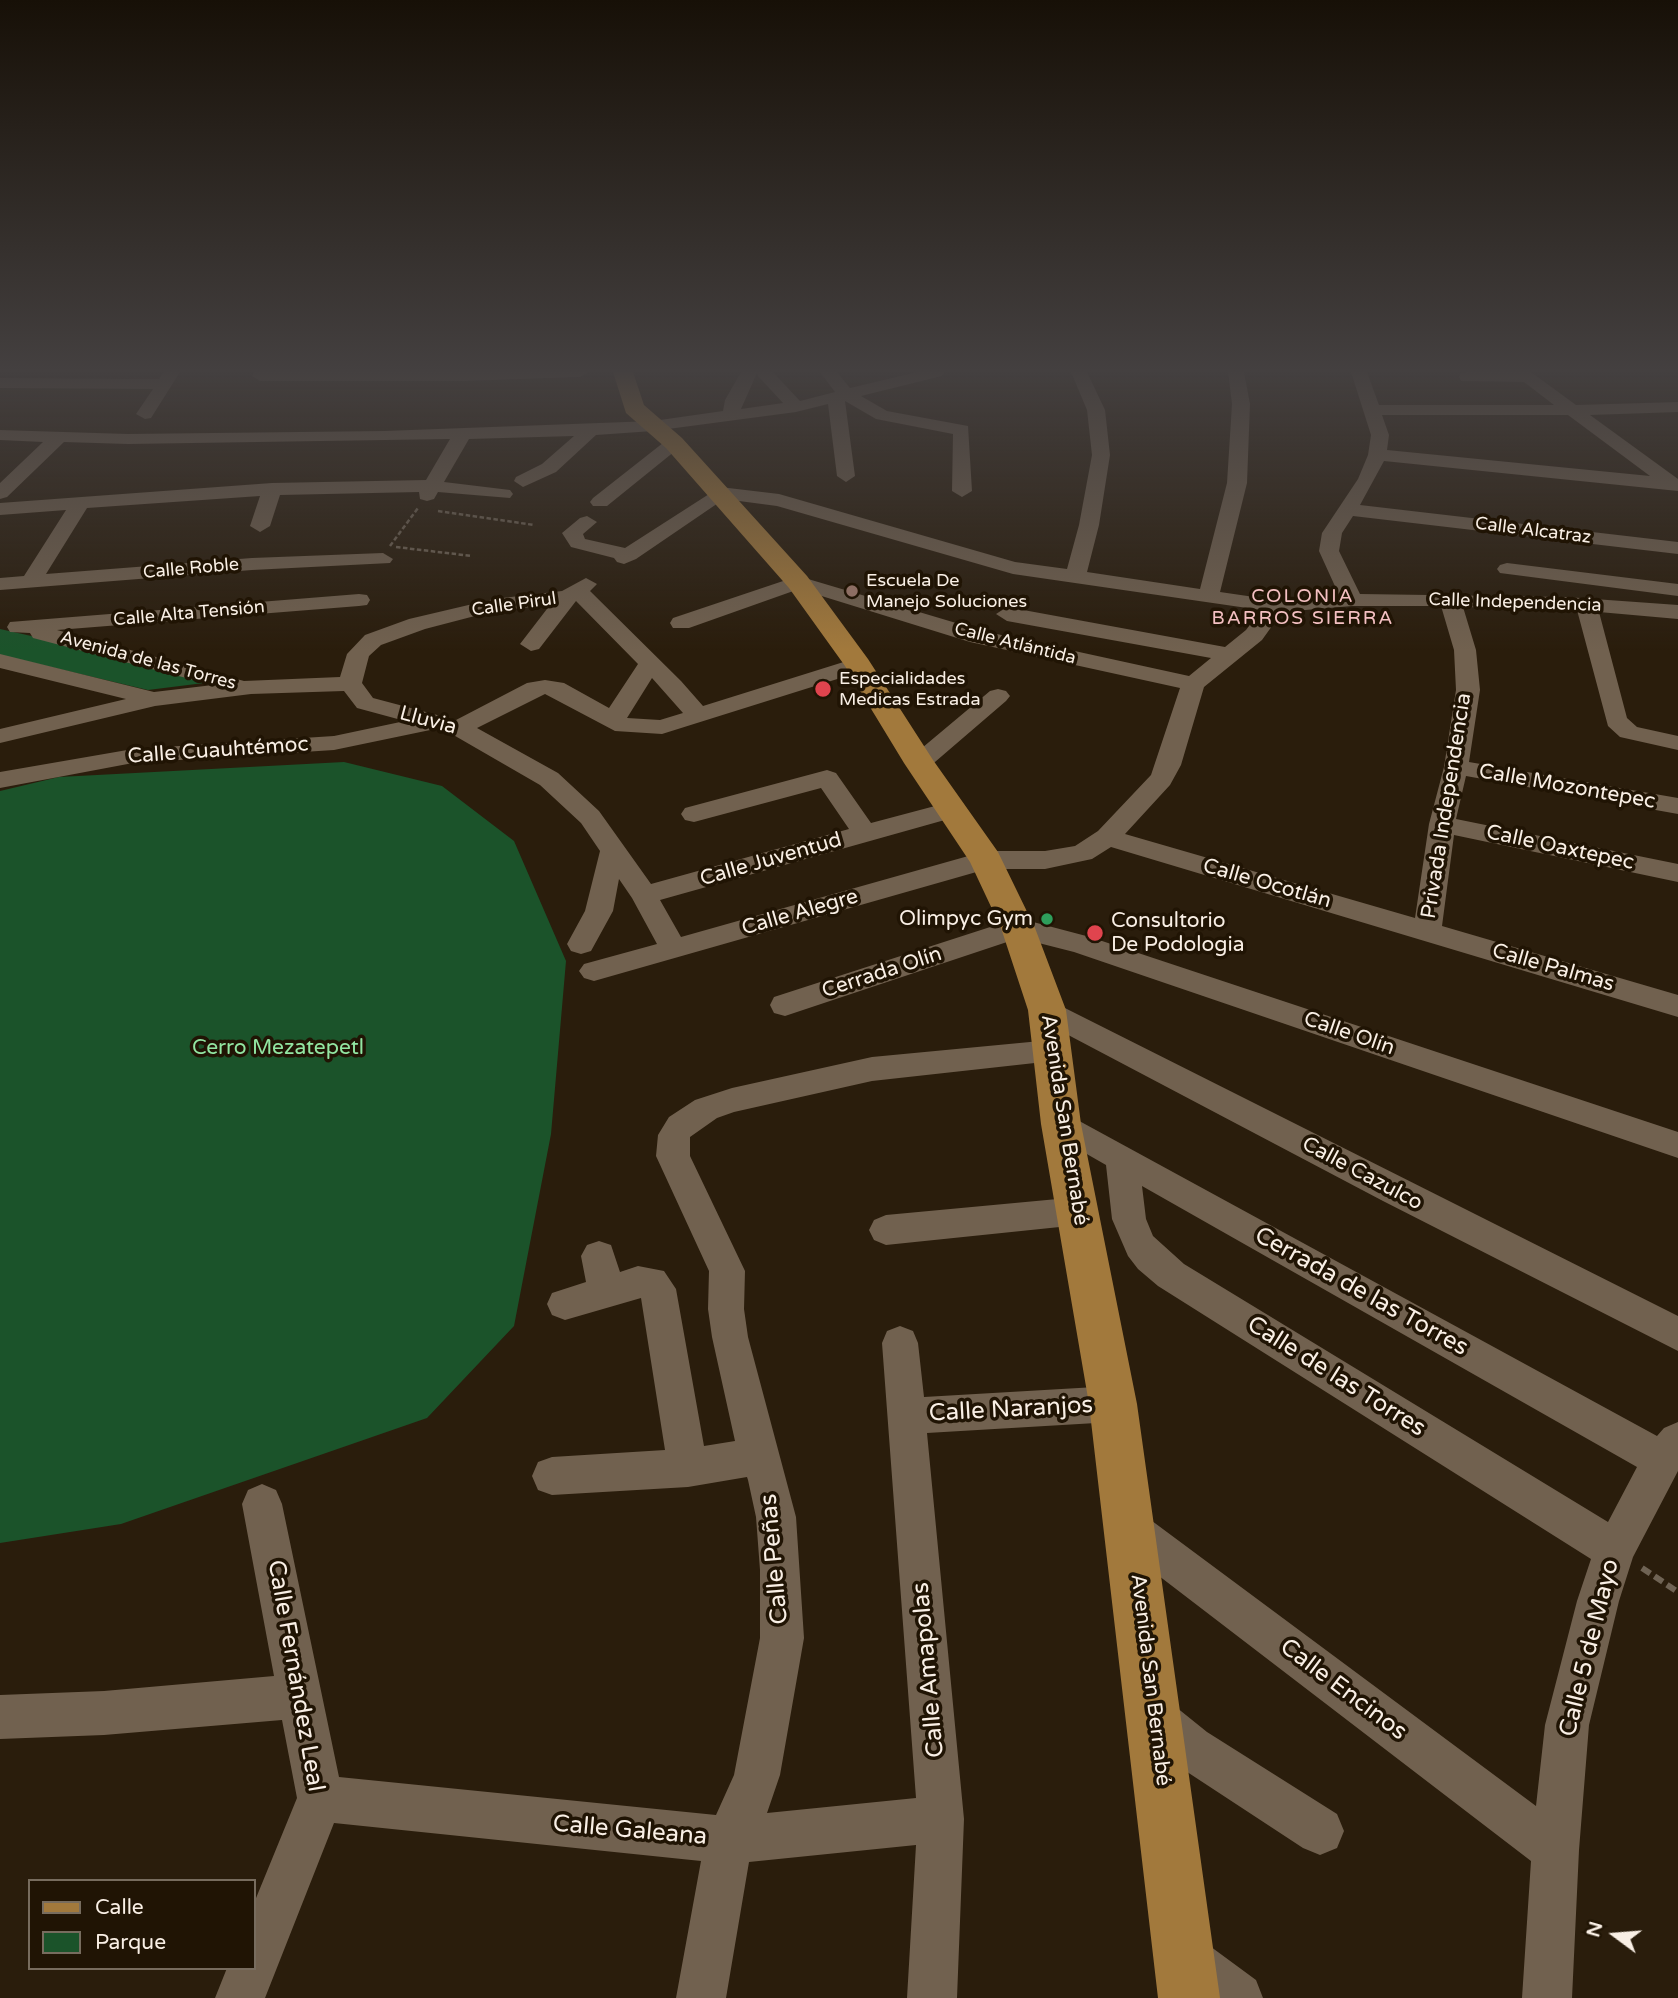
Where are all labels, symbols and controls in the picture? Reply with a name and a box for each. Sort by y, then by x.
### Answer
street label: Calle Alcatraz [1474,513,1592,549]
street label: Calle Roble [142,554,240,584]
place label: Escuela De Manejo Soluciones [866,570,1027,612]
marker: Escuela De Manejo Soluciones [844,583,860,599]
district label: COLONIA BARROS SIERRA [1213,586,1393,630]
street label: Calle Pirul [470,588,558,622]
street label: Calle Independencia [1428,589,1602,617]
street label: Calle Alta Tensión [112,597,266,631]
street label: Calle Atlántida [952,618,1078,670]
street label: Avenida de las Torres [58,627,238,695]
place label: Especialidades Medicas Estrada [839,668,980,710]
marker: Especialidades Medicas Estrada [813,679,833,699]
street label: Privada Independencia [1417,691,1477,921]
street label: Lluvia [397,701,459,741]
street label: Calle Cuauhtémoc [127,732,309,770]
street label: Calle Mozontepec [1477,759,1657,815]
street label: Calle Oaxtepec [1484,820,1636,876]
street label: Calle Juventud [697,828,845,892]
street label: Calle Ocotlán [1200,854,1334,914]
street label: Calle Alegre [739,884,861,942]
place label: Olimpyc Gym [899,906,1033,932]
place label: Consultorio De Podologia [1111,908,1245,958]
marker: Olimpyc Gym [1039,911,1055,927]
marker: Consultorio De Podologia [1085,923,1105,943]
street label: Calle Palmas [1489,939,1617,997]
street label: Cerrada Olín [819,942,945,1004]
street label: Calle Olín [1300,1007,1398,1061]
street label: Avenida San Bernabé [1035,1013,1093,1227]
park label: Cerro Mezatepetl [192,1035,364,1061]
street label: Calle Cazulco [1297,1132,1427,1216]
street label: Cerrada de las Torres [1249,1221,1473,1363]
street label: Calle de las Torres [1241,1310,1431,1444]
street label: Calle Naranjos [928,1391,1094,1429]
street label: Calle Peñas [755,1493,795,1625]
street label: Calle 5 de Mayo [1554,1556,1626,1740]
street label: Calle Fernández Leal [260,1558,330,1794]
street label: Avenida San Bernabé [1124,1573,1176,1787]
street label: Calle Amapolas [907,1581,951,1759]
street label: Calle Encinos [1274,1633,1412,1747]
street label: Calle Galeana [552,1810,708,1852]
legend [28,1879,256,1970]
text: Calle [95,1895,144,1920]
north arrow [1580,1900,1650,1970]
text: N [1582,1919,1607,1940]
text: Parque [95,1930,166,1955]

